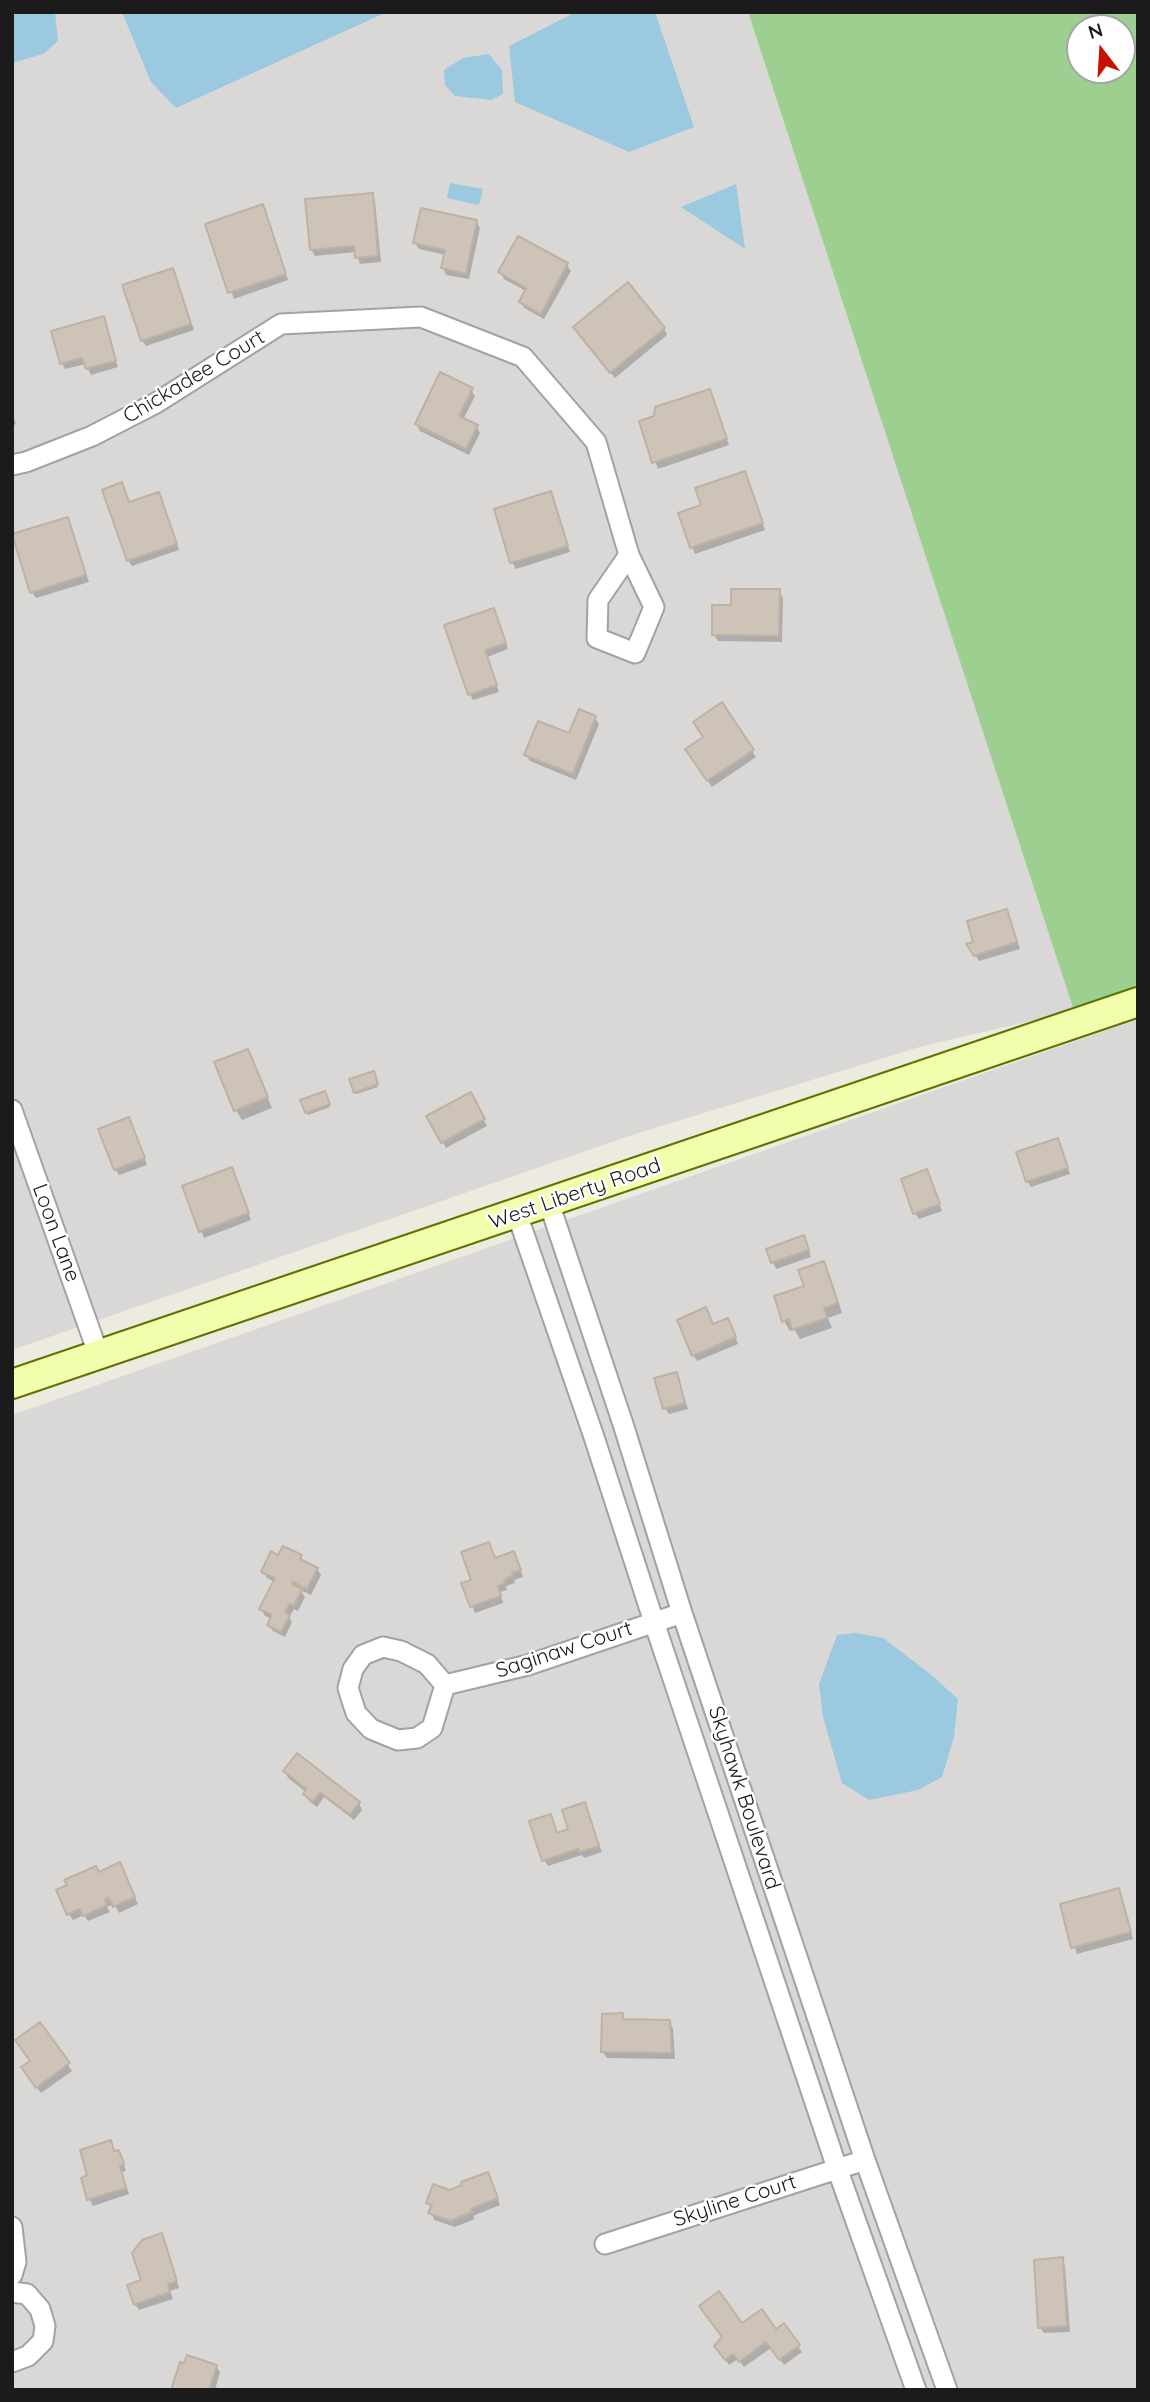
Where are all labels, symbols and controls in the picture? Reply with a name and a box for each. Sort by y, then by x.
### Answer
north arrow [1066,14,1136,84]
text: N [1085,17,1106,44]
street label: Chickadee Court [119,325,269,429]
street label: West Liberty Road [486,1153,664,1235]
street label: Loon Lane [27,1181,85,1285]
street label: Saginaw Court [493,1616,635,1684]
street label: Skyhawk Boulevard [702,1703,786,1893]
street label: Skyline Court [670,2169,800,2233]

